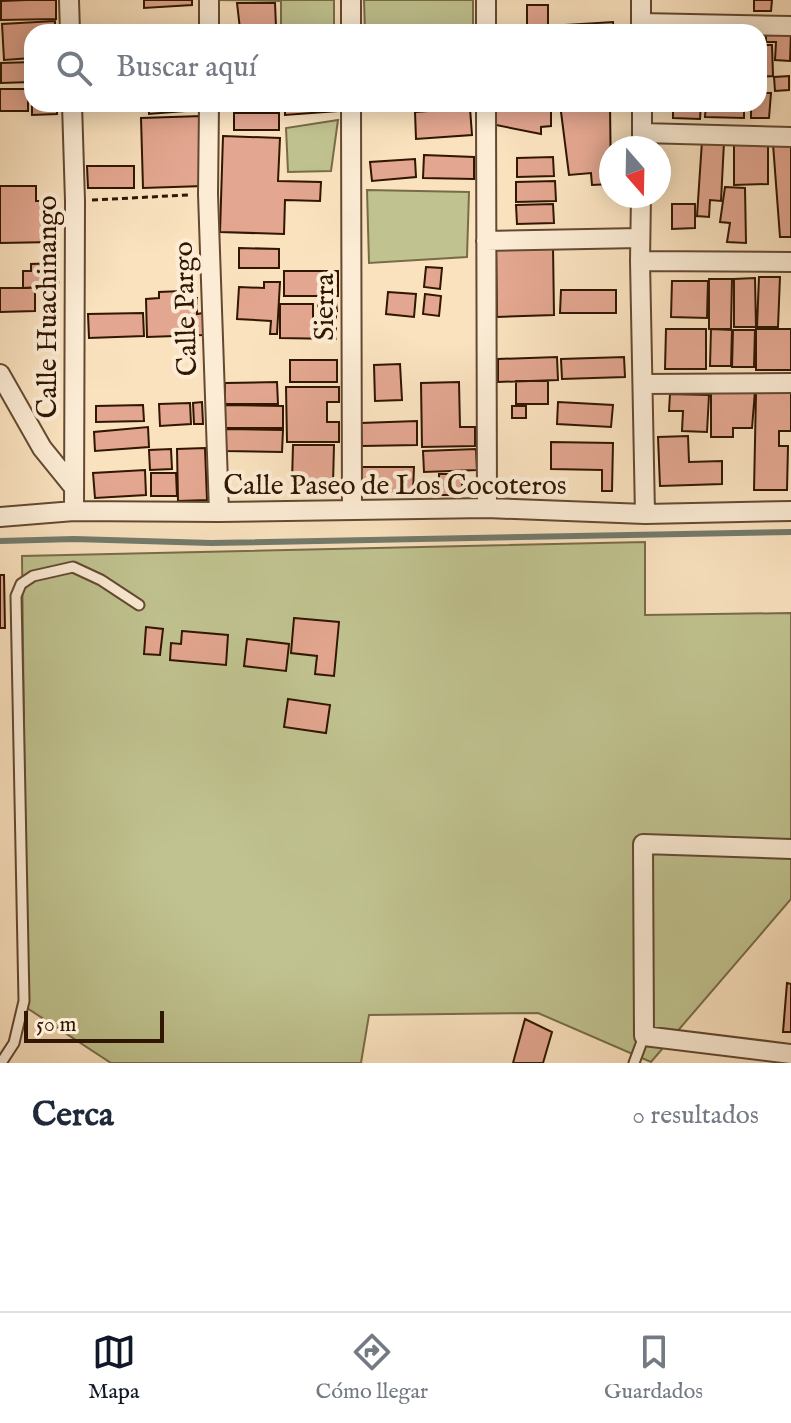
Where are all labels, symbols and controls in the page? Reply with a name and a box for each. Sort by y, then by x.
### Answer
search box [24,24,767,112]
icon: search [52,46,96,90]
text: Buscar aquí [116,49,257,87]
north arrow [599,136,671,208]
street label: Calle Huachinango [31,195,66,419]
street label: Calle Pargo [167,241,206,377]
street label: Sierra [308,272,343,341]
street label: Calle Paseo de Los Cocoteros [223,469,567,504]
scale bar [24,1007,164,1043]
text: 50 m [36,1011,77,1039]
text: Cerca [32,1094,114,1137]
text: 0 resultados [632,1099,759,1132]
tab: Mapa [88,1330,140,1406]
tab: Cómo llegar [315,1330,428,1406]
tab: Guardados [604,1330,703,1406]

